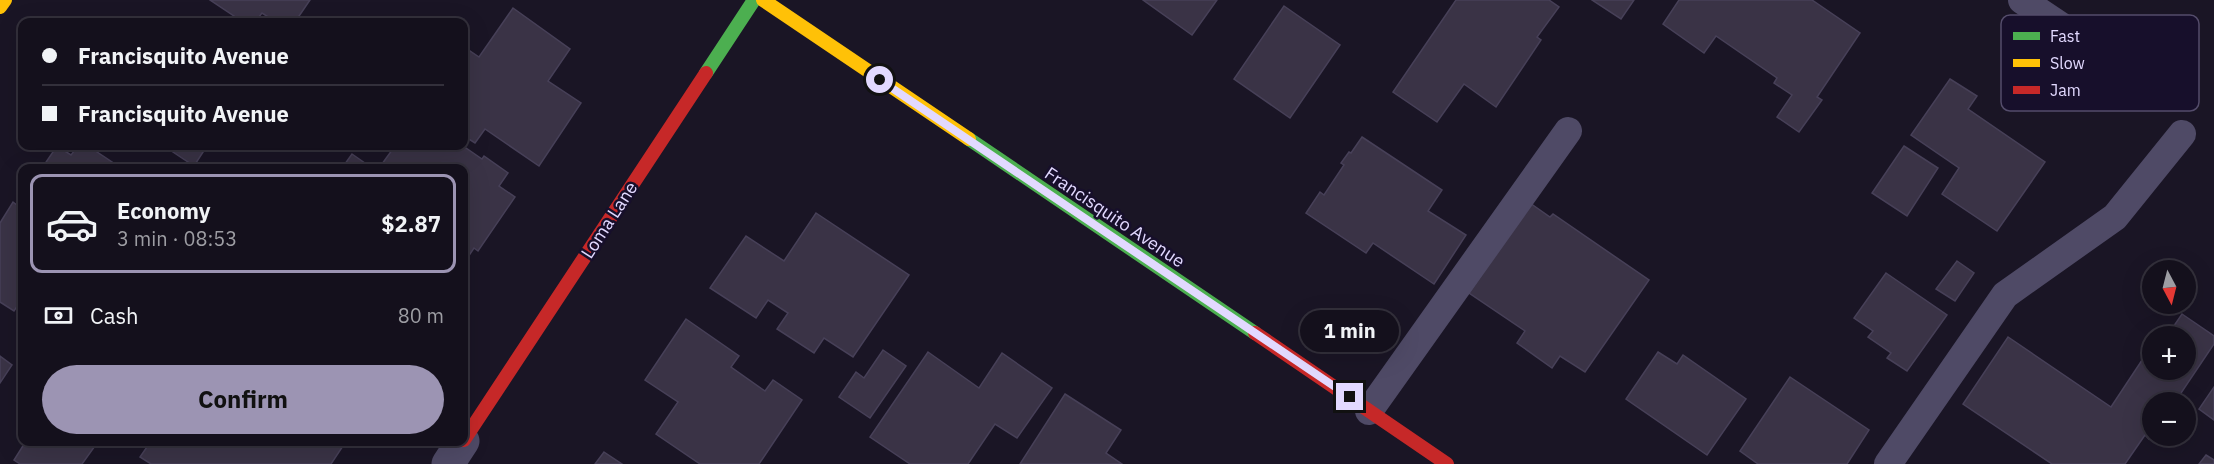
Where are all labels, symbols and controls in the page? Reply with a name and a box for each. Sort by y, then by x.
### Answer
legend [2001,15,2199,111]
text: Fast [2050,26,2080,46]
text: Francisquito Avenue [78,41,289,70]
text: Slow [2050,53,2085,73]
route start [866,66,893,93]
text: Jam [2050,80,2081,100]
text: Francisquito Avenue [78,99,289,128]
street label: Francisquito Avenue [1040,162,1190,273]
street label: Loma Lane [576,177,642,263]
text: Economy [117,196,211,225]
icon: car [45,197,99,251]
text: $2.87 [381,209,441,238]
text: 3 min · 08:53 [117,225,237,252]
north arrow [2142,260,2196,314]
map controls [2142,260,2196,446]
icon: cash [42,299,75,332]
text: Cash [90,301,139,330]
text: 80 m [398,302,444,329]
callout: 1 min [1300,310,1400,352]
text: 1 min [1323,317,1376,344]
button: + [2142,326,2196,380]
button: Confirm [42,365,444,434]
route end [1336,383,1363,410]
button: − [2142,392,2196,446]

